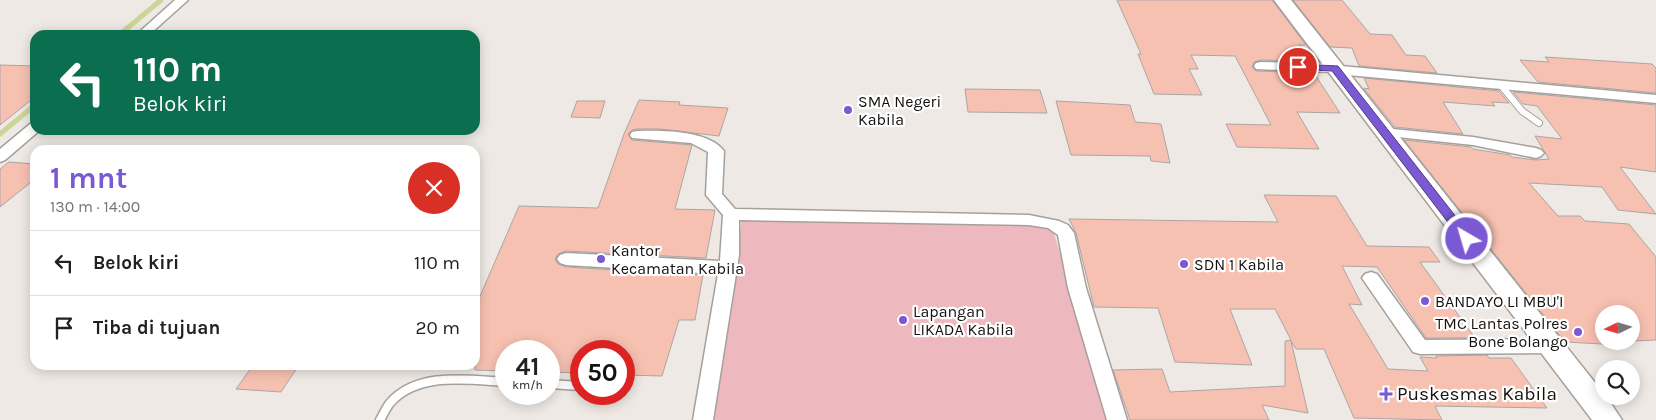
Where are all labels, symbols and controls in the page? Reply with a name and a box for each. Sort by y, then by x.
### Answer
pin [1277,46,1319,88]
text: 110 m [133,49,222,90]
icon: left [50,50,115,115]
icon: arrive [1284,53,1312,81]
text: Belok kiri [133,91,227,117]
place label: SMA Negeri Kabila [858,92,941,129]
marker: SMA Negeri Kabila [842,104,854,116]
text: 1 mnt [50,160,127,196]
button: close [408,162,460,214]
text: 130 m · 14:00 [50,197,140,216]
position arrow [1440,212,1492,264]
place label: Kantor Kecamatan Kabila [611,241,744,278]
icon: left [50,249,78,277]
text: Belok kiri [93,252,179,274]
text: 110 m [414,252,460,274]
marker: Kantor Kecamatan Kabila [595,253,607,265]
place label: SDN 1 Kabila [1194,255,1284,274]
marker: SDN 1 Kabila [1178,258,1190,270]
place label: BANDAYO LI MBU'I [1435,292,1563,311]
marker: BANDAYO LI MBU'I [1419,295,1431,307]
place label: Lapangan LIKADA Kabila [913,302,1014,339]
north arrow [1595,305,1640,350]
map controls [1595,305,1640,405]
icon: arrive [50,314,78,342]
marker: Lapangan LIKADA Kabila [897,314,909,326]
place label: TMC Lantas Polres Bone Bolango [1435,314,1568,351]
text: Tiba di tujuan [93,317,220,339]
text: 20 m [415,317,460,339]
marker: TMC Lantas Polres Bone Bolango [1572,326,1584,338]
speed limit sign: 50 [570,340,635,405]
text: 41 [516,352,539,381]
button: search [1595,360,1640,405]
text: km/h [512,378,543,392]
place label: Puskesmas Kabila [1397,383,1557,405]
marker: Puskesmas Kabila [1379,387,1393,401]

